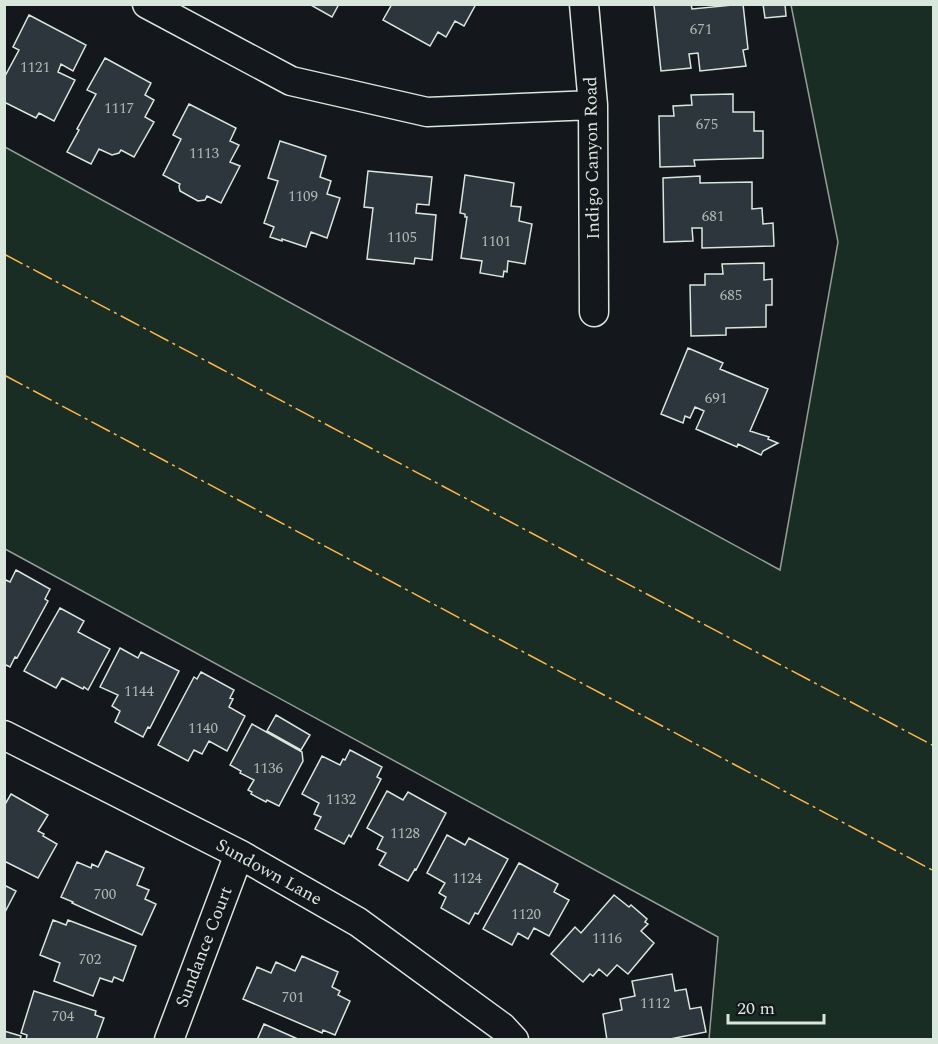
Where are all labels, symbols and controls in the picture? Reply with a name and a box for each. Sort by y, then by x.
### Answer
house number: 671 [690,18,712,41]
house number: 1121 [20,56,50,79]
street label: Indigo Canyon Road [577,76,607,240]
house number: 1117 [104,97,134,120]
house number: 675 [696,113,718,136]
house number: 1113 [189,142,219,165]
house number: 1109 [288,185,318,208]
house number: 681 [702,205,724,228]
house number: 1105 [387,226,417,249]
house number: 1101 [481,230,511,253]
house number: 685 [720,284,742,307]
house number: 691 [705,387,727,410]
house number: 1144 [124,680,154,703]
house number: 1140 [188,717,218,740]
house number: 1136 [253,757,283,780]
house number: 1132 [326,788,356,811]
house number: 1128 [390,822,420,845]
street label: Sundown Lane [211,832,327,912]
house number: 1124 [452,867,482,890]
house number: 700 [94,883,116,906]
street label: Sundance Court [169,883,239,1011]
house number: 1120 [511,903,541,926]
house number: 1116 [592,927,622,950]
house number: 702 [79,948,101,971]
house number: 701 [282,986,304,1009]
scale bar [728,987,824,1025]
house number: 1112 [640,992,670,1015]
text: 20 m [737,995,775,1022]
house number: 704 [52,1005,75,1028]

